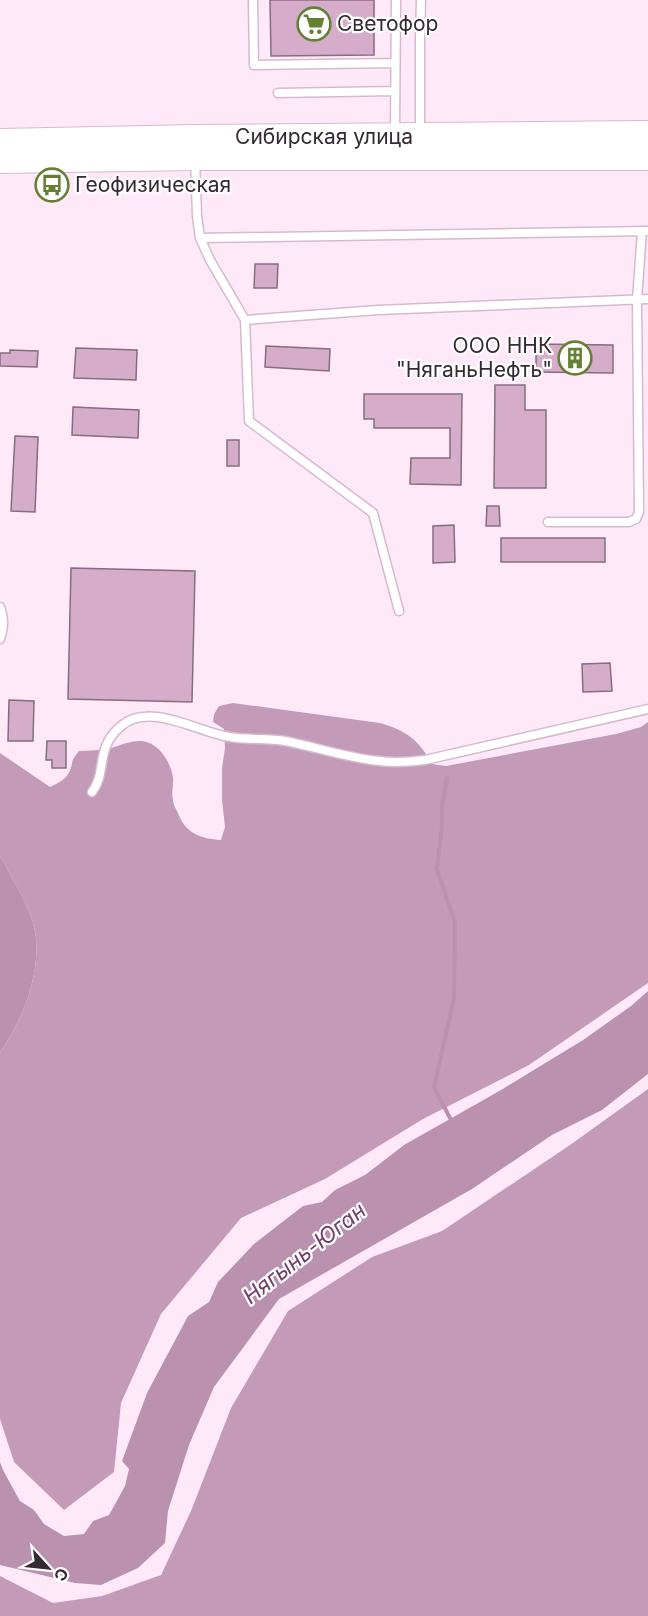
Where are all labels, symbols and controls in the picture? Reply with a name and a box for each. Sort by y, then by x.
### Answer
supermarket icon: Светофор [296,6,332,42]
place label: Светофор [337,11,438,36]
street label: Сибирская улица [235,124,413,149]
bus stop icon: Геофизическая [34,167,70,203]
place label: Геофизическая [75,172,231,197]
place label: ООО ННК "НяганьНефть" [396,333,552,382]
building icon: ООО ННК "НяганьНефть" [557,340,593,376]
water label: Нягынь-Юган [237,1197,371,1309]
north arrow [18,1538,78,1598]
text: С [50,1565,73,1585]

